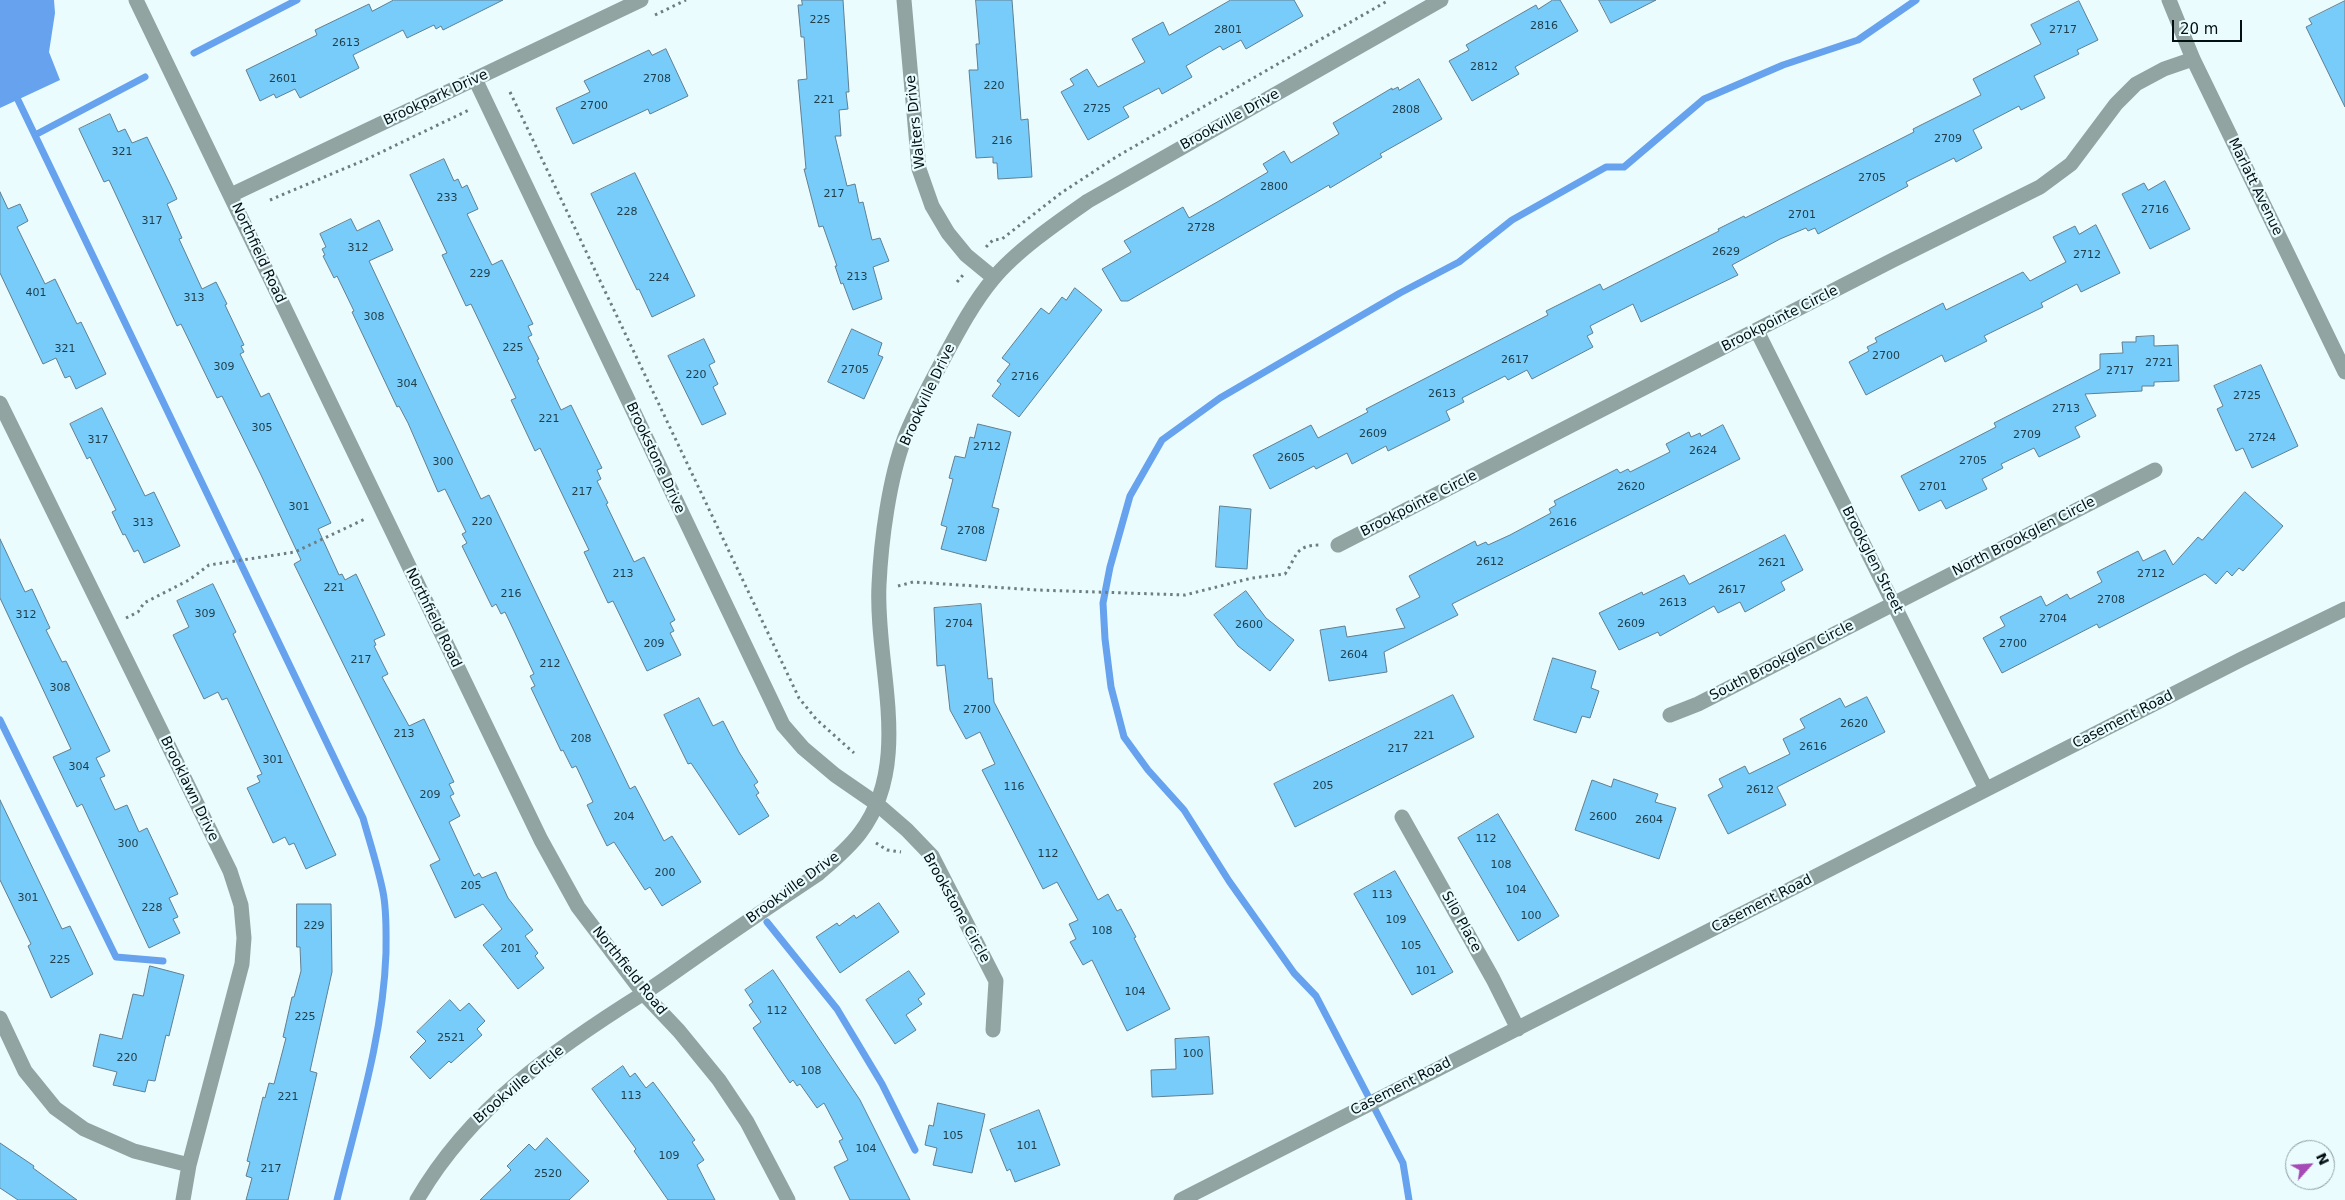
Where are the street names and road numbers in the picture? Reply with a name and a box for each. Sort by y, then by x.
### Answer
street label: Brookpark Drive [381,66,491,130]
street label: Walters Drive [903,74,929,170]
street label: Brookville Drive [1178,86,1282,154]
street label: Marlatt Avenue [2224,136,2286,238]
street label: Northfield Road [227,200,289,306]
street label: Brookpointe Circle [1719,282,1841,356]
street label: Brookville Drive [897,341,959,449]
street label: Brookstone Drive [622,400,688,516]
street label: Brookpointe Circle [1358,467,1480,541]
street label: North Brookglen Circle [1950,494,2098,580]
street label: Brookglen Street [1838,504,1906,616]
street label: Northfield Road [402,565,464,671]
street label: South Brookglen Circle [1707,617,1857,705]
street label: Casement Road [2070,687,2176,753]
street label: Brooklawn Drive [156,734,222,844]
street label: Brookville Drive [743,849,843,927]
street label: Brookstone Circle [919,850,993,966]
street label: Casement Road [1709,871,1815,937]
street label: Silo Place [1437,889,1485,955]
street label: Northfield Road [588,923,670,1019]
street label: Brookville Circle [470,1042,568,1128]
street label: Casement Road [1348,1054,1454,1120]

